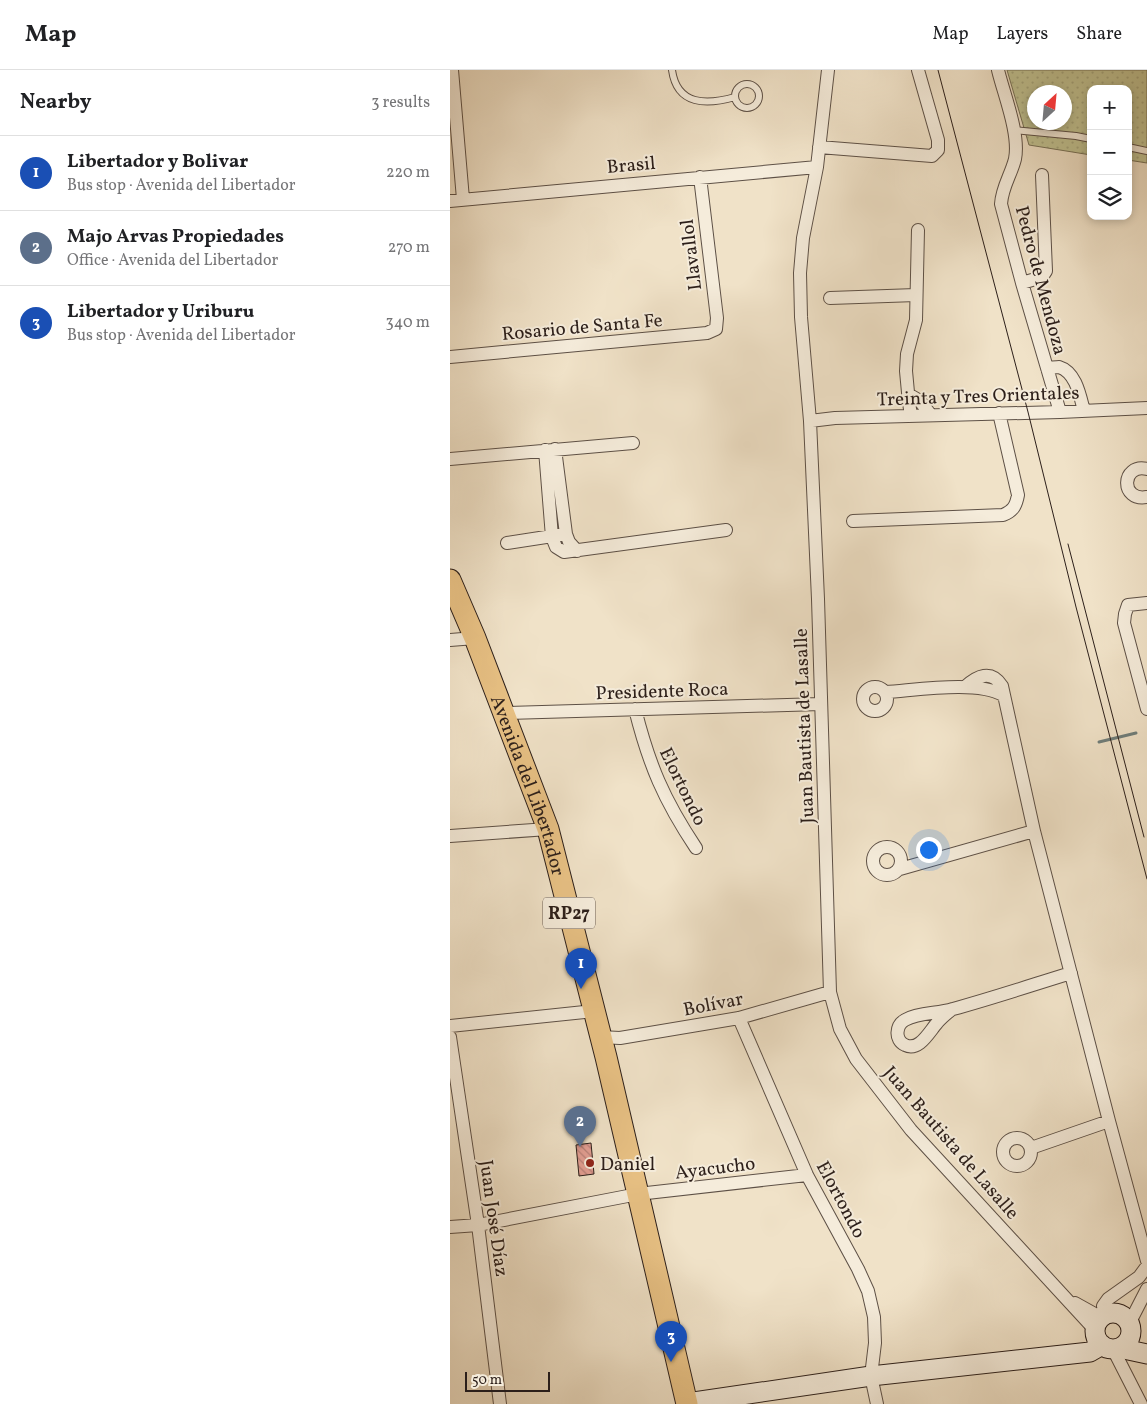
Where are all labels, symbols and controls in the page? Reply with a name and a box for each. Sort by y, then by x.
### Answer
text: Map [25,18,76,52]
text: Map [932,22,968,47]
text: Layers [996,22,1048,47]
text: Share [1076,22,1122,47]
north arrow [1027,85,1072,130]
map controls [1087,85,1132,220]
button: + [1087,85,1132,130]
text: Nearby [20,88,91,117]
text: 3 results [371,92,430,114]
button: − [1087,130,1132,175]
text: Libertador y Bolivar [67,149,248,175]
street label: Brasil [606,151,657,181]
text: 1 [33,162,39,184]
text: 220 m [386,162,430,184]
text: Bus stop · Avenida del Libertador [67,175,296,197]
button: layers [1087,175,1132,220]
street label: Pedro de Mendoza [1008,203,1072,358]
street label: Llavallol [675,217,709,292]
text: Majo Arvas Propiedades [67,224,284,250]
text: 2 [32,237,40,259]
text: 270 m [388,237,430,259]
text: Office · Avenida del Libertador [67,250,278,272]
text: Libertador y Uriburu [67,299,254,325]
street label: Rosario de Santa Fe [501,308,664,348]
text: 3 [32,312,40,334]
text: 340 m [386,312,430,334]
text: Bus stop · Avenida del Libertador [67,325,296,347]
street label: Treinta y Tres Orientales [876,380,1080,414]
street label: Juan Bautista de Lasalle [789,628,821,824]
street label: Presidente Roca [595,677,729,707]
street label: Avenida del Libertador [483,692,570,879]
street label: Elortondo [652,743,712,830]
your location [916,837,942,863]
road number: RP27 [543,898,595,928]
pin: 1 [565,948,597,989]
street label: Bolívar [681,986,746,1024]
street label: Juan Bautista de Lasalle [877,1061,1024,1226]
pin: 2 [564,1106,596,1147]
street label: Ayacucho [674,1151,757,1187]
place label: Daniel [600,1152,655,1178]
marker: Daniel [584,1157,596,1169]
street label: Elortondo [809,1157,871,1243]
street label: Juan José Díaz [472,1158,514,1278]
pin: 3 [655,1321,687,1362]
scale bar [465,1369,550,1392]
text: 50 m [472,1371,502,1390]

